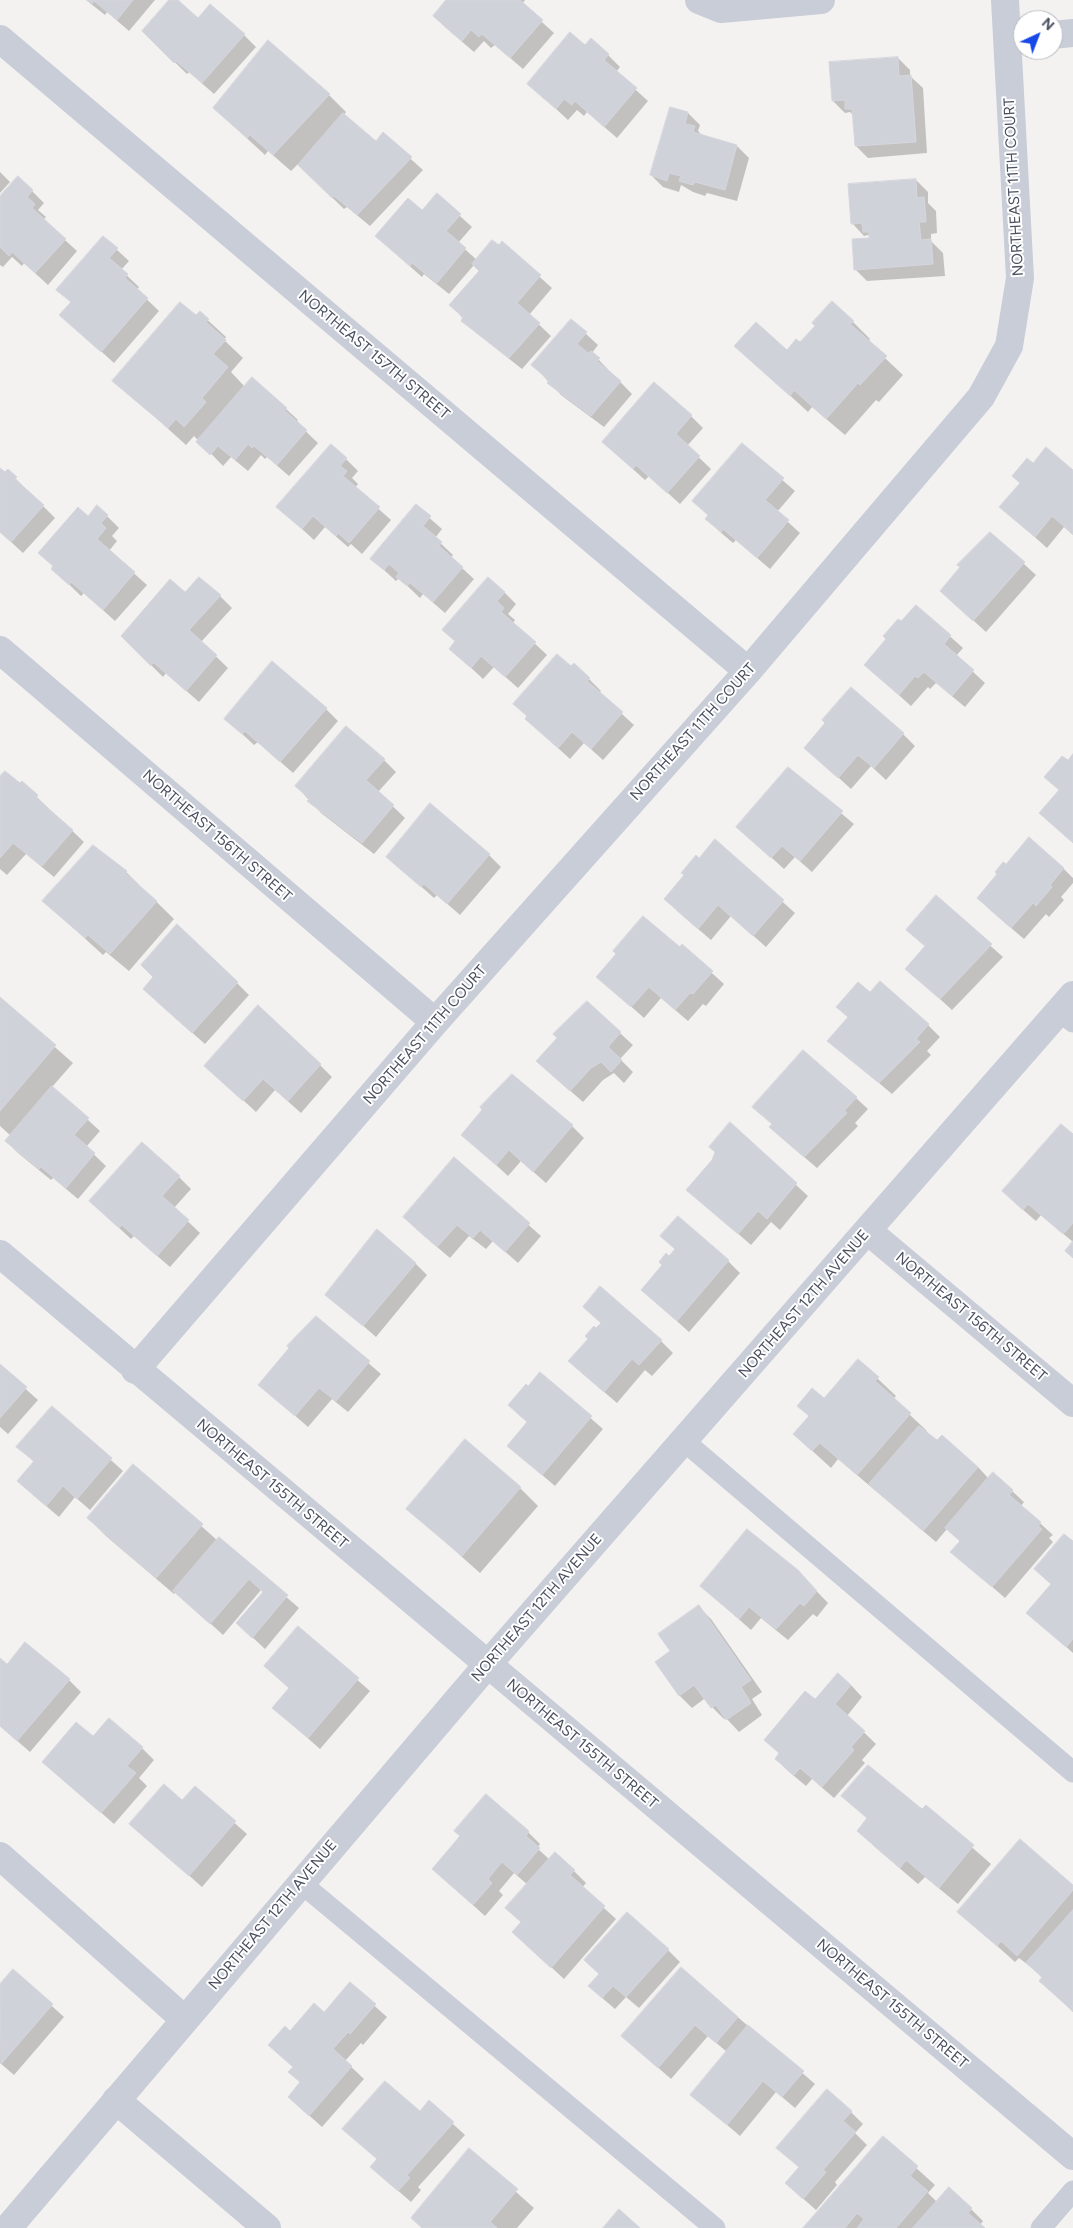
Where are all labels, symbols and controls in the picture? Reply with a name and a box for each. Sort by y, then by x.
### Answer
north arrow [1013,10,1063,60]
text: N [1038,14,1058,34]
street label: NORTHEAST 11TH COURT [1000,97,1028,277]
street label: NORTHEAST 157TH STREET [295,287,453,423]
street label: NORTHEAST 11TH COURT [627,660,759,804]
street label: NORTHEAST 156TH STREET [139,766,295,906]
street label: NORTHEAST 11TH COURT [360,962,490,1108]
street label: NORTHEAST 12TH AVENUE [735,1226,873,1382]
street label: NORTHEAST 156TH STREET [892,1248,1050,1386]
street label: NORTHEAST 155TH STREET [193,1415,351,1553]
street label: NORTHEAST 12TH AVENUE [468,1530,606,1686]
street label: NORTHEAST 155TH STREET [503,1675,661,1813]
street label: NORTHEAST 12TH AVENUE [205,1836,341,1994]
street label: NORTHEAST 155TH STREET [813,1935,971,2073]

